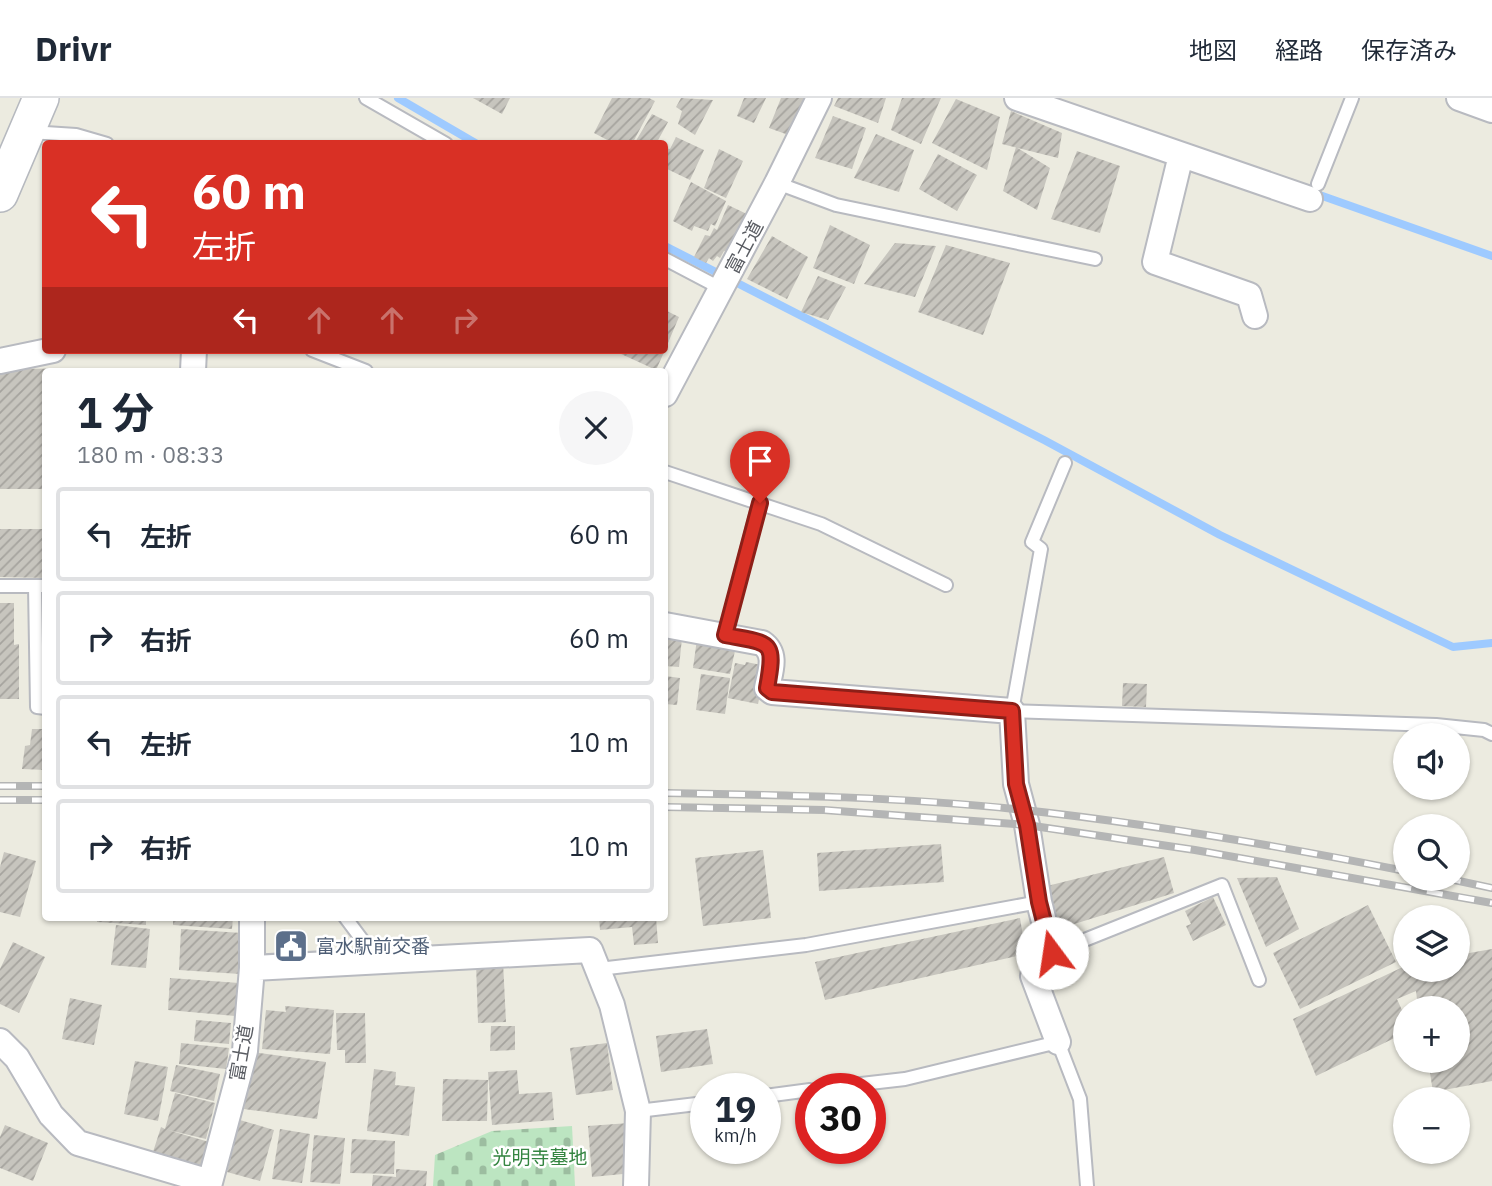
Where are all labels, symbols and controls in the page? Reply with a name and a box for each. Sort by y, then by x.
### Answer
text: Drivr [35,27,112,70]
text: 地図 [1189,34,1237,66]
text: 経路 [1275,34,1323,66]
text: 保存済み [1361,34,1457,66]
text: 60 m [192,159,306,222]
icon: left [77,168,168,259]
street label: 富士道 [720,216,768,278]
text: 左折 [192,225,256,267]
icon: left [227,301,265,339]
icon: ahead [300,301,338,339]
icon: ahead [373,301,411,339]
icon: right [446,301,484,339]
text: 1 分 [77,385,154,440]
button: close [559,391,633,465]
pin [730,431,790,503]
text: 180 m · 08:33 [77,439,224,469]
icon: arrive [741,442,779,480]
icon: left [81,515,119,553]
text: 60 m [569,517,629,551]
text: 左折 [140,519,192,553]
icon: right [81,619,119,657]
text: 60 m [569,621,629,655]
text: 右折 [140,623,192,657]
icon: left [81,723,119,761]
map controls [1393,723,1470,1164]
button: sound [1393,723,1470,800]
text: 10 m [569,725,629,759]
text: 左折 [140,727,192,761]
button: search [1393,814,1470,891]
icon: right [81,827,119,865]
text: 10 m [569,829,629,863]
text: 右折 [140,831,192,865]
button: layers [1393,905,1470,982]
position arrow [1015,916,1089,990]
public building icon: 富水駅前交番 [272,927,310,965]
place label: 富水駅前交番 [316,934,430,958]
button: + [1393,996,1470,1073]
street label: 富士道 [224,1023,258,1083]
speed limit sign: 30 [795,1073,886,1164]
text: 19 [714,1086,757,1132]
button: − [1393,1087,1470,1164]
text: km/h [714,1124,757,1147]
park label: 光明寺墓地 [492,1145,588,1169]

